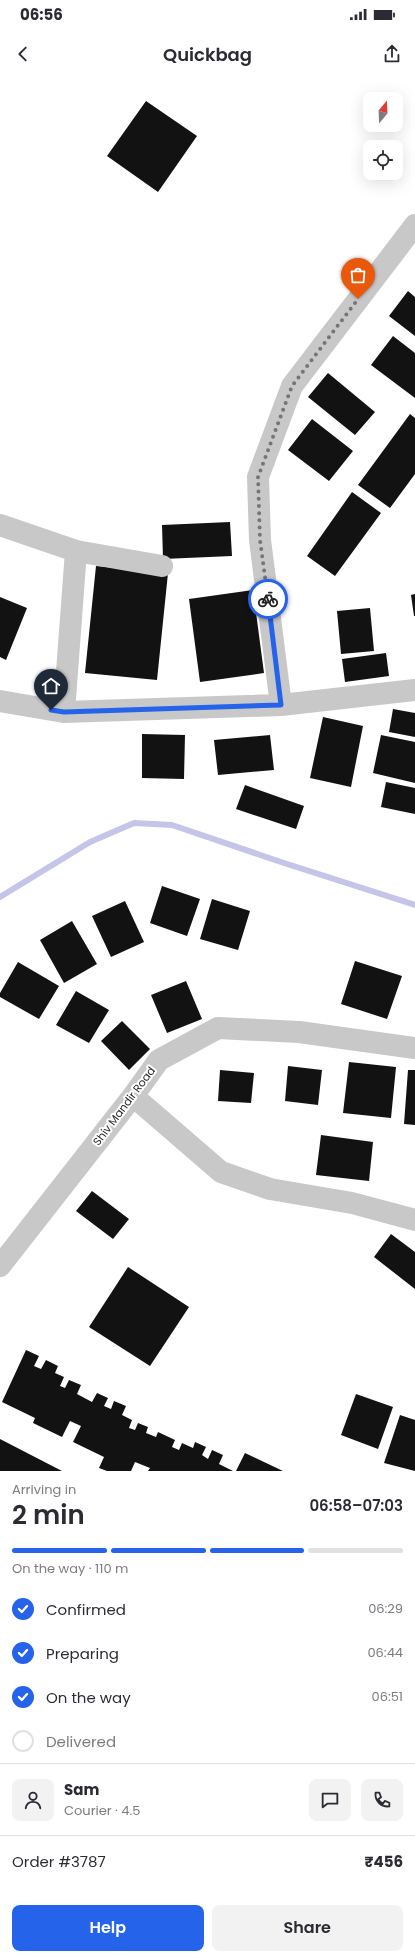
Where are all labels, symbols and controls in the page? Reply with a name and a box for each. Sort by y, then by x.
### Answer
text: 06:56 [20,4,63,25]
text: Quickbag [163,42,252,67]
icon: back [12,43,34,65]
icon: share [381,43,403,65]
north arrow [363,92,403,132]
map controls [363,92,403,180]
button: locate [363,140,403,180]
pin [341,258,375,299]
icon: bag [347,264,369,286]
courier [248,579,288,619]
icon: bike [257,588,279,610]
pin [34,669,68,710]
icon: home [40,675,62,697]
street label: Shiv Mandir Road [89,1063,159,1149]
text: Arriving in [12,1480,76,1499]
text: 06:58–07:03 [309,1495,403,1516]
text: 2 min [12,1497,85,1533]
text: On the way · 110 m [12,1559,128,1578]
icon: check [12,1598,34,1620]
text: Confirmed [46,1599,126,1620]
text: 06:29 [368,1599,403,1618]
icon: check [12,1642,34,1664]
text: Preparing [46,1643,119,1664]
text: 06:44 [367,1643,403,1662]
icon: check [12,1686,34,1708]
text: On the way [46,1687,131,1708]
text: 06:51 [371,1687,403,1706]
text: Delivered [46,1731,116,1752]
button: person [12,1779,54,1821]
text: Sam [64,1779,99,1800]
button: chat [309,1779,351,1821]
button: phone [361,1779,403,1821]
text: Courier · 4.5 [64,1801,140,1820]
text: Order #3787 [12,1851,106,1872]
text: ₹456 [365,1851,403,1872]
button: Help [12,1905,204,1951]
button: Share [212,1905,403,1951]

